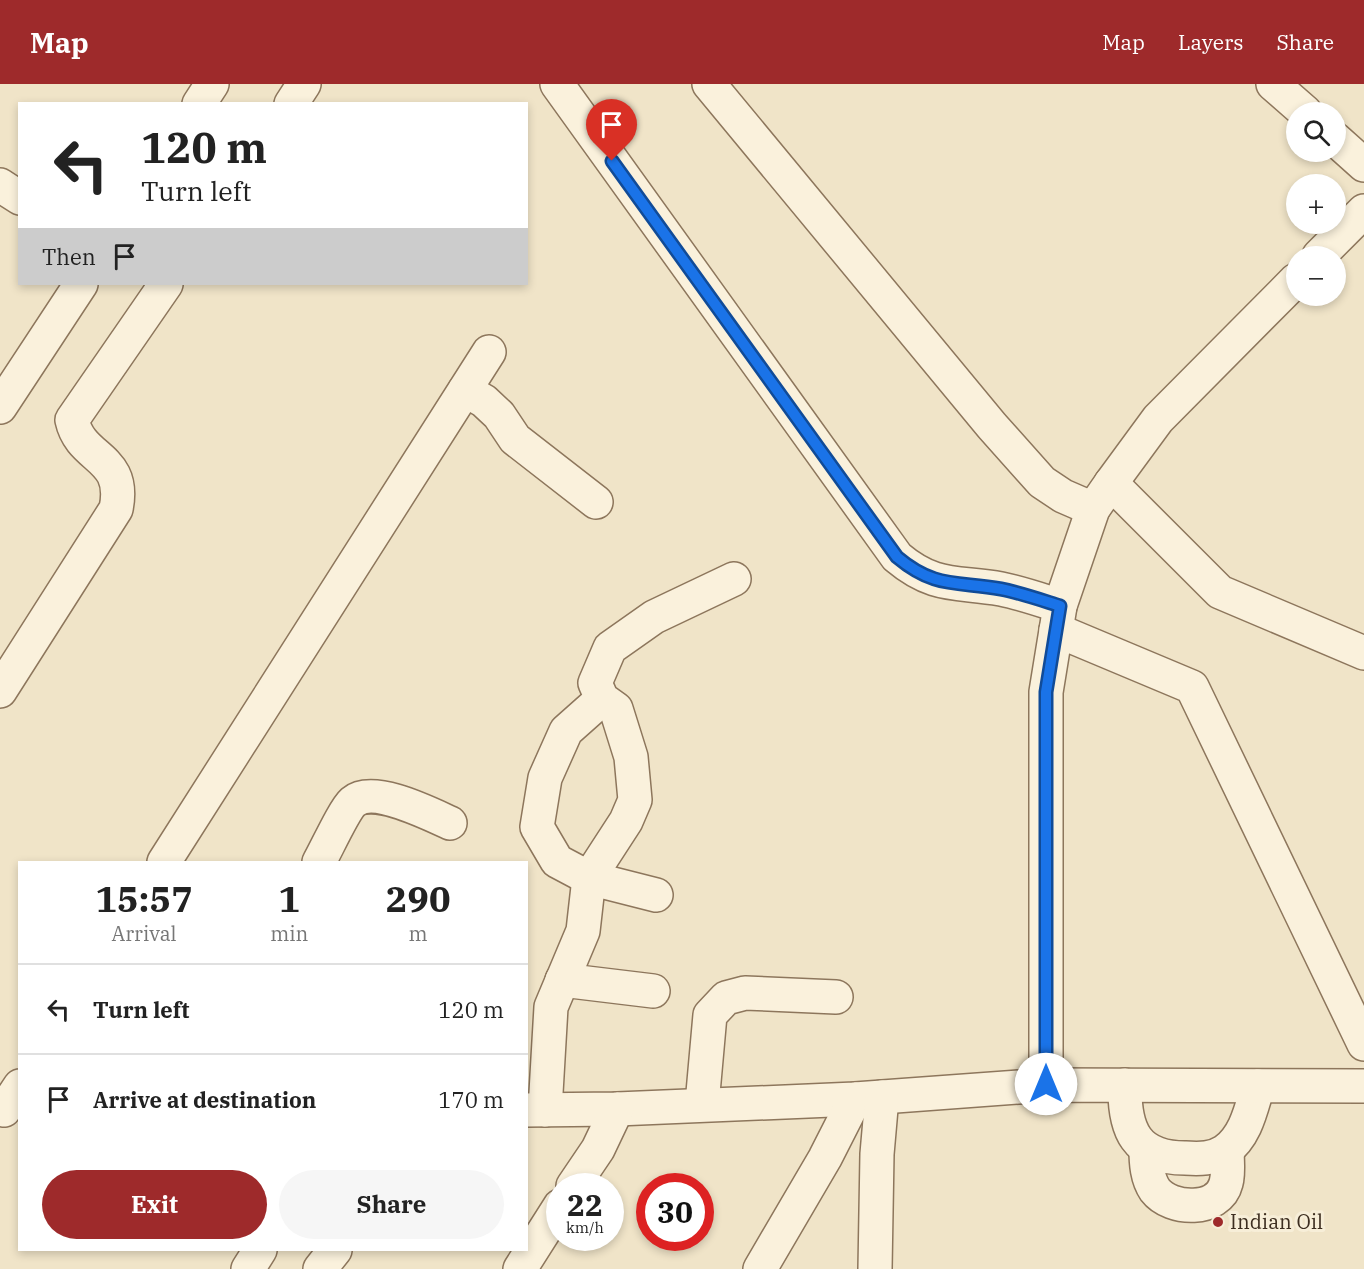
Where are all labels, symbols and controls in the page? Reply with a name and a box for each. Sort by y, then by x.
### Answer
text: Map [30,24,89,61]
text: Map [1102,28,1145,56]
text: Layers [1178,28,1244,56]
text: Share [1277,28,1334,56]
pin [586,99,637,161]
map controls [1286,102,1346,306]
button: search [1286,102,1346,162]
icon: arrive [595,108,628,141]
text: 120 m [141,120,267,175]
icon: left [42,126,120,204]
text: Turn left [141,173,252,208]
button: + [1286,174,1346,234]
icon: arrive [108,240,141,273]
text: Then [42,242,96,271]
button: − [1286,246,1346,306]
text: 15:57 [95,875,193,922]
text: 1 [278,875,300,922]
text: 290 [386,875,451,922]
text: Arrival [112,920,177,947]
text: min [270,920,308,947]
text: m [409,920,428,947]
icon: left [42,993,75,1026]
text: Turn left [93,995,189,1024]
text: 120 m [438,995,504,1024]
position arrow [1014,1052,1078,1116]
icon: arrive [42,1083,75,1116]
text: Arrive at destination [93,1085,316,1114]
text: 170 m [438,1085,504,1114]
button: Exit [42,1170,267,1239]
button: Share [279,1170,504,1239]
speed limit sign: 30 [636,1173,714,1251]
text: 22 [567,1185,603,1224]
place label: Indian Oil [1230,1208,1323,1235]
marker: Indian Oil [1211,1215,1225,1229]
text: km/h [566,1218,604,1237]

